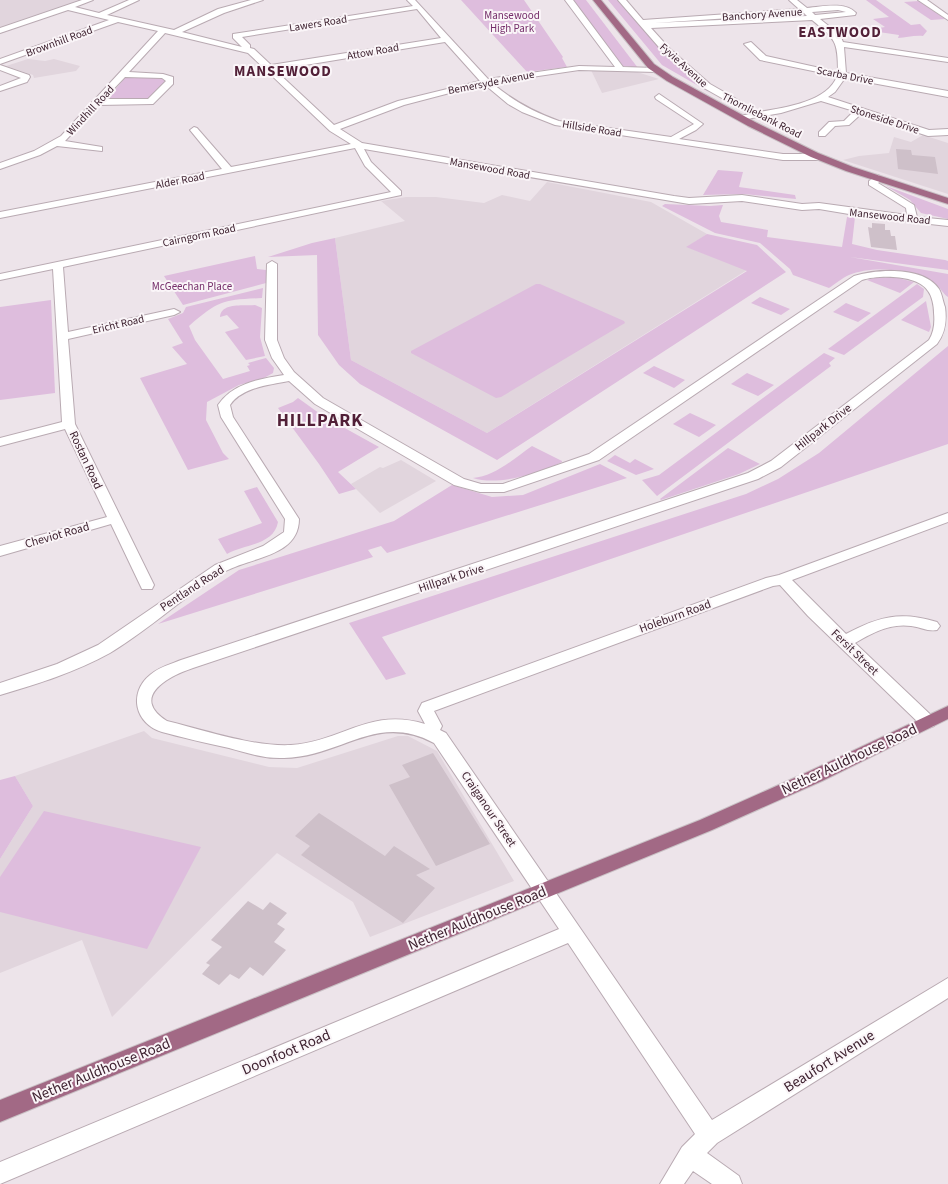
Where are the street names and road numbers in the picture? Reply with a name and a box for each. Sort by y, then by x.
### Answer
street label: Banchory Avenue [721,4,803,25]
street label: Lawers Road [288,12,348,35]
street label: Brownhill Road [24,22,95,61]
street label: Attow Road [346,40,400,63]
street label: Fyvie Avenue [656,40,711,91]
street label: Scarba Drive [815,63,875,88]
street label: Bemersyde Avenue [447,67,536,98]
street label: Windhill Road [63,82,118,139]
street label: Thornliebank Road [719,89,804,142]
street label: Stoneside Drive [849,101,922,138]
street label: Hillside Road [561,116,623,141]
street label: Mansewood Road [449,154,531,183]
street label: Alder Road [154,168,206,193]
street label: Mansewood Road [849,205,931,228]
street label: Cairngorm Road [161,220,237,251]
street label: Ericht Road [91,311,146,338]
street label: Hillpark Drive [791,400,855,455]
street label: Rostan Road [65,428,106,492]
street label: Cheviot Road [23,518,91,553]
street label: Hillpark Drive [416,560,486,597]
street label: Pentland Road [157,561,228,616]
street label: Holeburn Road [637,596,714,637]
street label: Fersit Street [827,625,882,679]
street label: Nether Auldhouse Road [778,719,921,800]
street label: Craiganour Street [457,768,520,850]
street label: Nether Auldhouse Road [405,881,550,956]
street label: Doonfoot Road [239,1024,334,1081]
street label: Beaufort Avenue [780,1025,879,1098]
street label: Nether Auldhouse Road [29,1033,174,1108]

